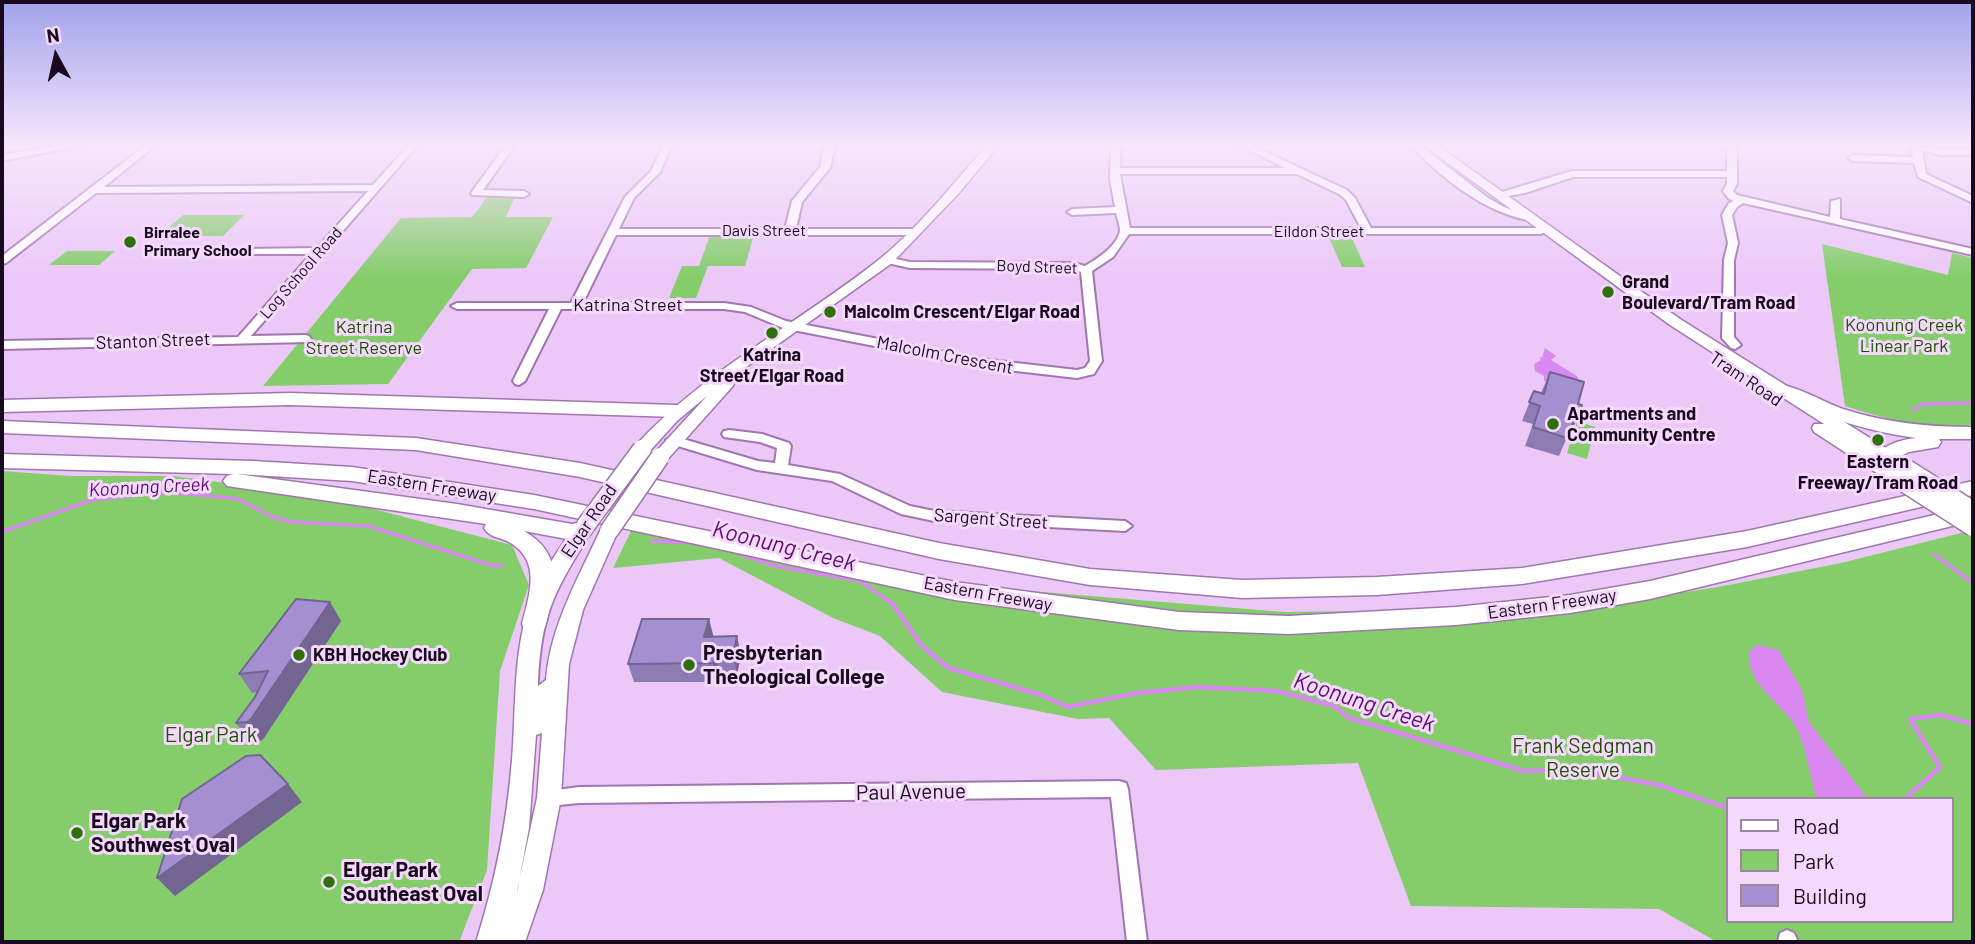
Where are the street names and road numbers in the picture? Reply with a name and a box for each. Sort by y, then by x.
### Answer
street label: Davis Street [722,221,806,241]
street label: Eildon Street [1274,222,1364,242]
street label: Log School Road [256,223,346,323]
street label: Boyd Street [996,256,1078,278]
street label: Katrina Street [573,294,683,316]
street label: Stanton Street [95,328,211,354]
street label: Malcolm Crescent [875,331,1015,379]
street label: Tram Road [1705,347,1787,411]
street label: Eastern Freeway [366,465,498,507]
street label: Elgar Road [557,480,621,562]
street label: Sargent Street [933,504,1049,534]
street label: Eastern Freeway [922,572,1054,616]
street label: Eastern Freeway [1486,584,1618,624]
street label: Paul Avenue [856,778,966,806]

